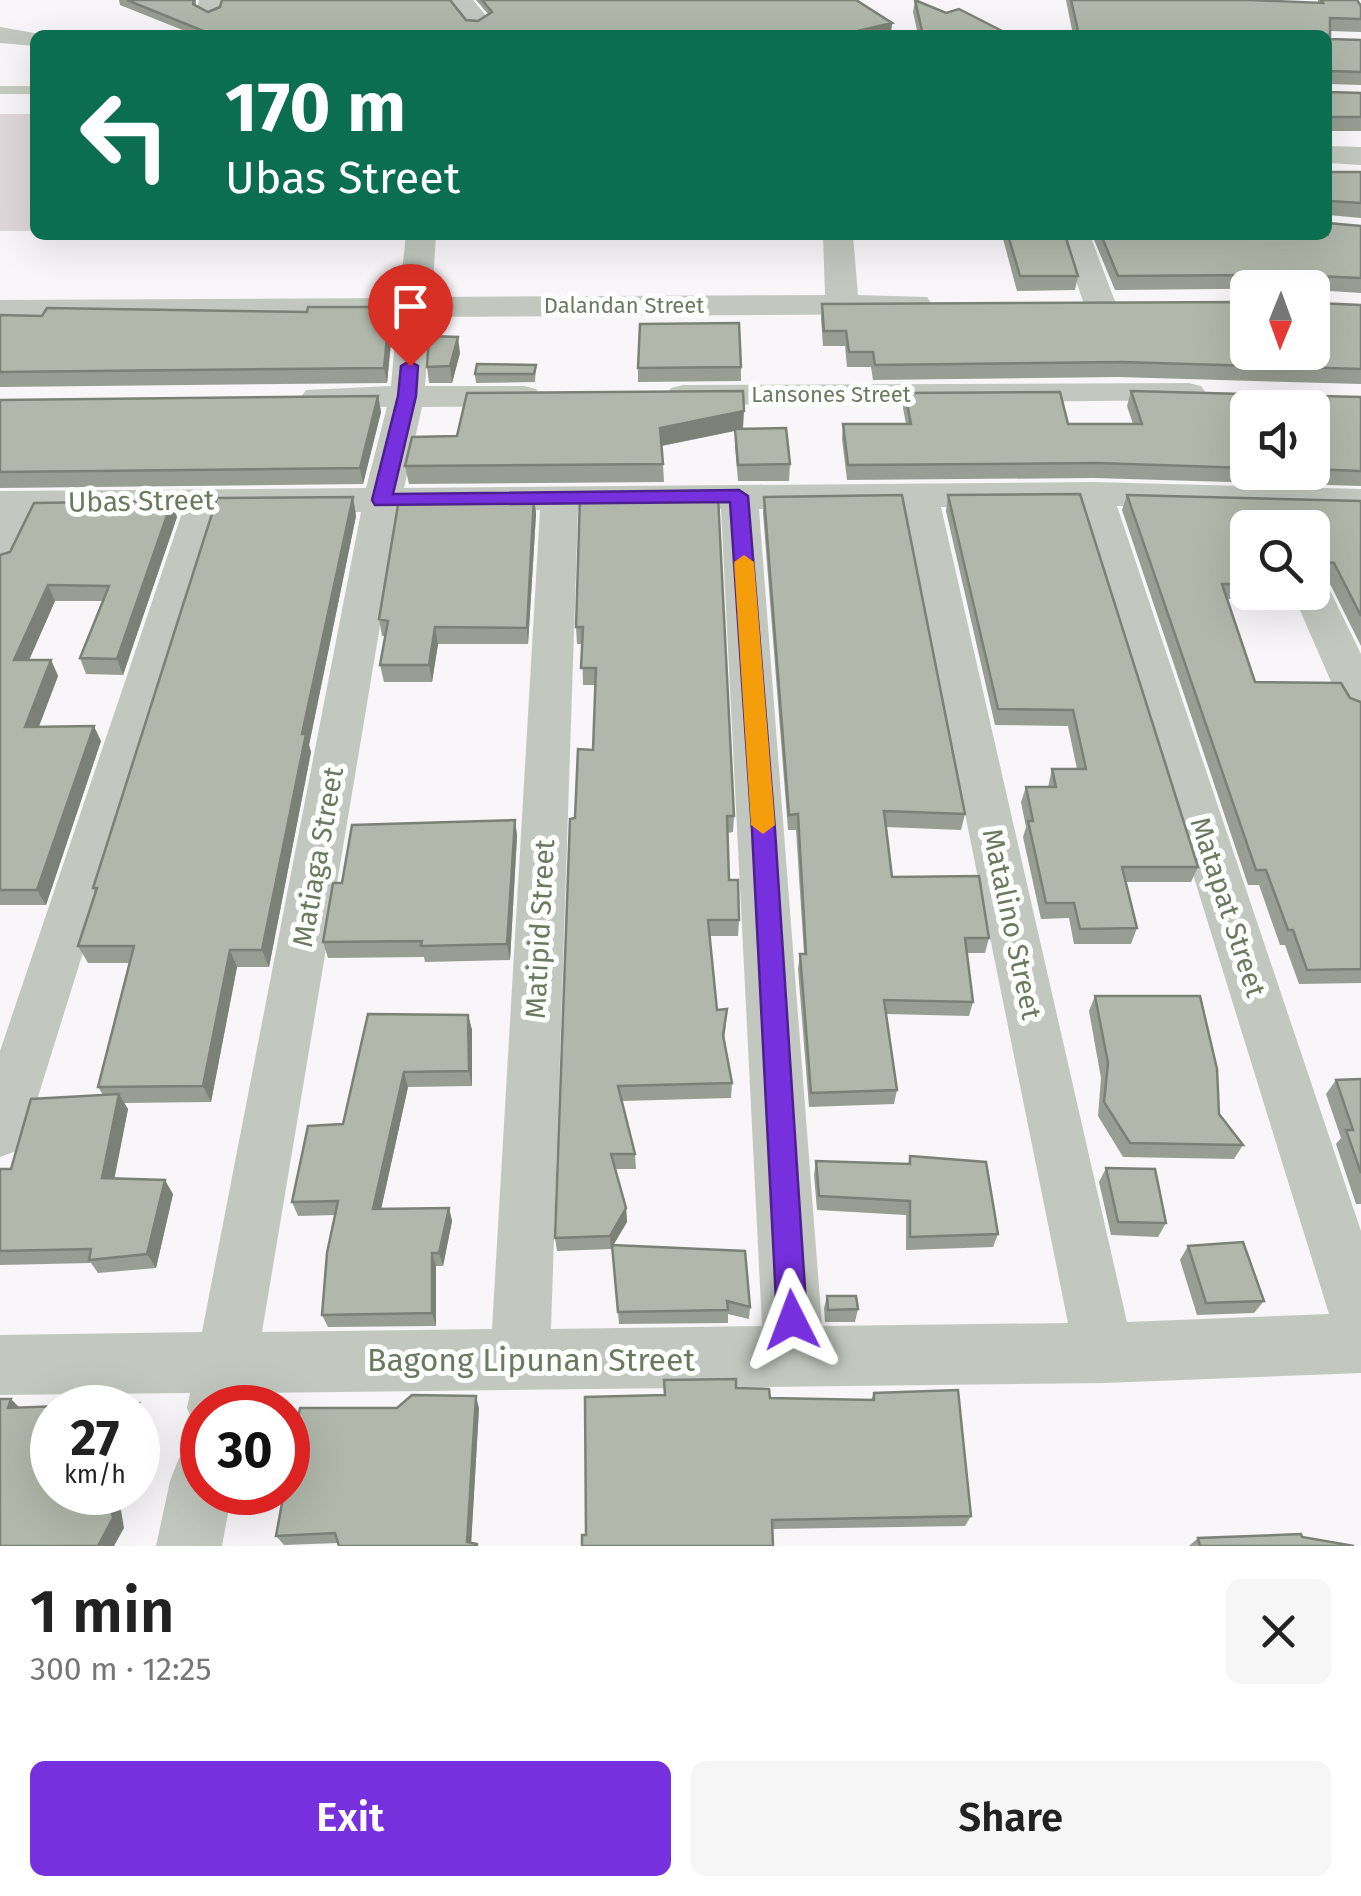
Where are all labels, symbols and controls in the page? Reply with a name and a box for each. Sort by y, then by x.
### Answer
text: 170 m [225,66,406,150]
icon: left [60,70,190,200]
text: Ubas Street [225,151,460,205]
pin [368,264,453,367]
north arrow [1230,270,1330,370]
map controls [1230,270,1330,610]
icon: arrive [383,279,438,334]
street label: Dalandan Street [544,292,704,319]
street label: Lansones Street [751,381,911,408]
button: sound [1230,390,1330,490]
street label: Ubas Street [68,483,215,519]
button: search [1230,510,1330,610]
street label: Matiaga Street [286,763,350,950]
street label: Matapat Street [1183,813,1273,1002]
street label: Matalino Street [976,826,1049,1023]
street label: Matipid Street [519,838,561,1020]
position arrow [740,1268,844,1372]
street label: Bagong Lipunan Street [367,1341,695,1379]
speed limit sign: 30 [180,1385,310,1515]
text: 27 [71,1408,119,1468]
text: km/h [64,1460,126,1490]
text: 1 min [30,1576,175,1648]
button: close [1226,1579,1331,1684]
text: 300 m · 12:25 [30,1650,211,1688]
button: Exit [30,1761,671,1876]
button: Share [691,1761,1331,1876]

